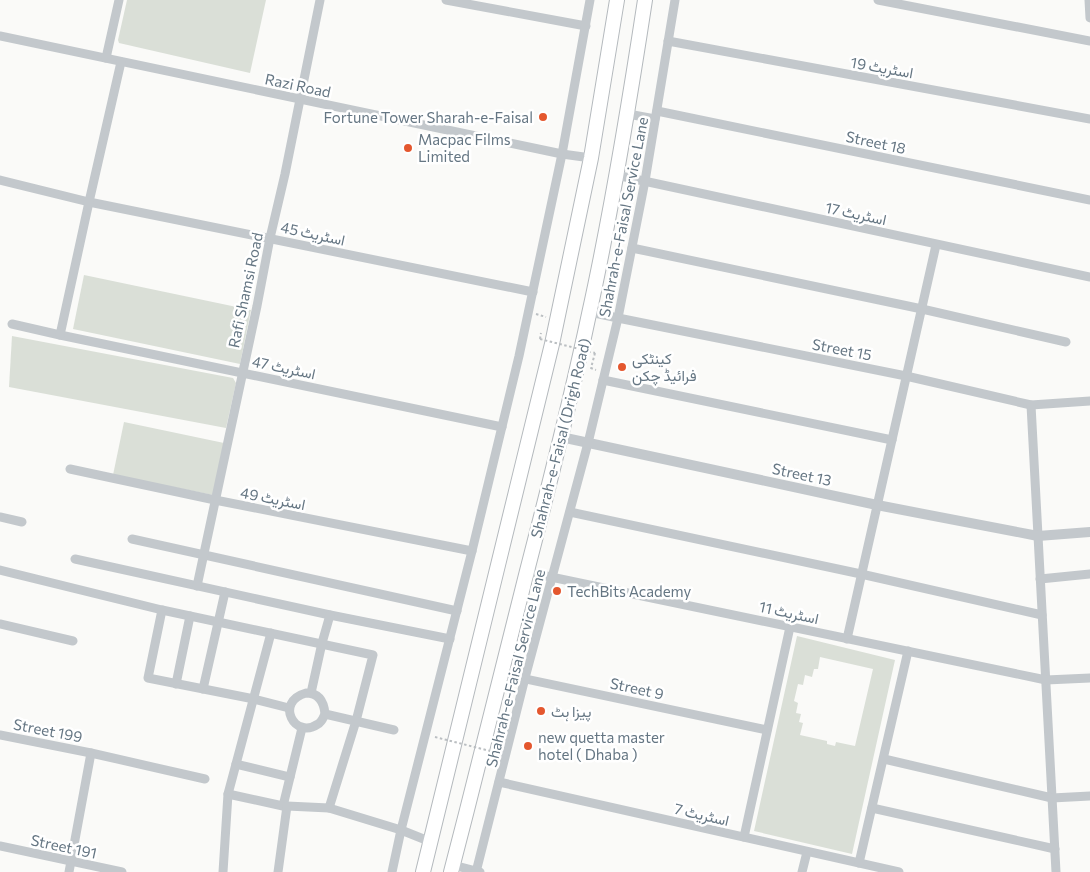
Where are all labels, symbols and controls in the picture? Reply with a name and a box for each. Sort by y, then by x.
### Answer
street label: اسٹریٹ 19 [849,53,915,82]
street label: Razi Road [263,69,333,101]
place label: Fortune Tower Sharah-e-Faisal [324,108,533,126]
marker: Fortune Tower Sharah-e-Faisal [537,111,549,123]
street label: Shahrah-e-Faisal Service Lane [595,115,651,319]
street label: Street 18 [844,127,908,157]
place label: Macpac Films Limited [418,130,511,165]
marker: Macpac Films Limited [402,142,414,154]
street label: اسٹریٹ 17 [824,198,888,229]
street label: اسٹریٹ 45 [279,217,347,250]
street label: Rafi Shamsi Road [224,231,266,349]
street label: Street 15 [811,334,873,364]
street label: Shahrah-e-Faisal (Drigh Road) [526,336,594,540]
place label: کینٹکی فرائیڈ چکن [632,349,697,386]
street label: اسٹریٹ 47 [250,352,317,383]
marker: کینٹکی فرائیڈ چکن [616,361,628,373]
street label: Street 13 [771,459,833,489]
street label: اسٹریٹ 49 [239,483,307,514]
street label: Shahrah-e-Faisal Service Lane [482,567,548,769]
place label: TechBits Academy [567,582,692,600]
marker: TechBits Academy [551,585,563,597]
street label: اسٹریٹ 11 [757,597,820,628]
street label: Street 9 [609,674,665,702]
place label: پیزا ہٹ [551,702,591,722]
marker: پیزا ہٹ [535,705,547,717]
street label: Street 199 [12,714,84,746]
place label: new quetta master hotel ( Dhaba ) [538,728,665,763]
marker: new quetta master hotel ( Dhaba ) [522,740,534,752]
street label: اسٹریٹ 7 [673,799,731,830]
street label: Street 191 [29,830,99,862]

